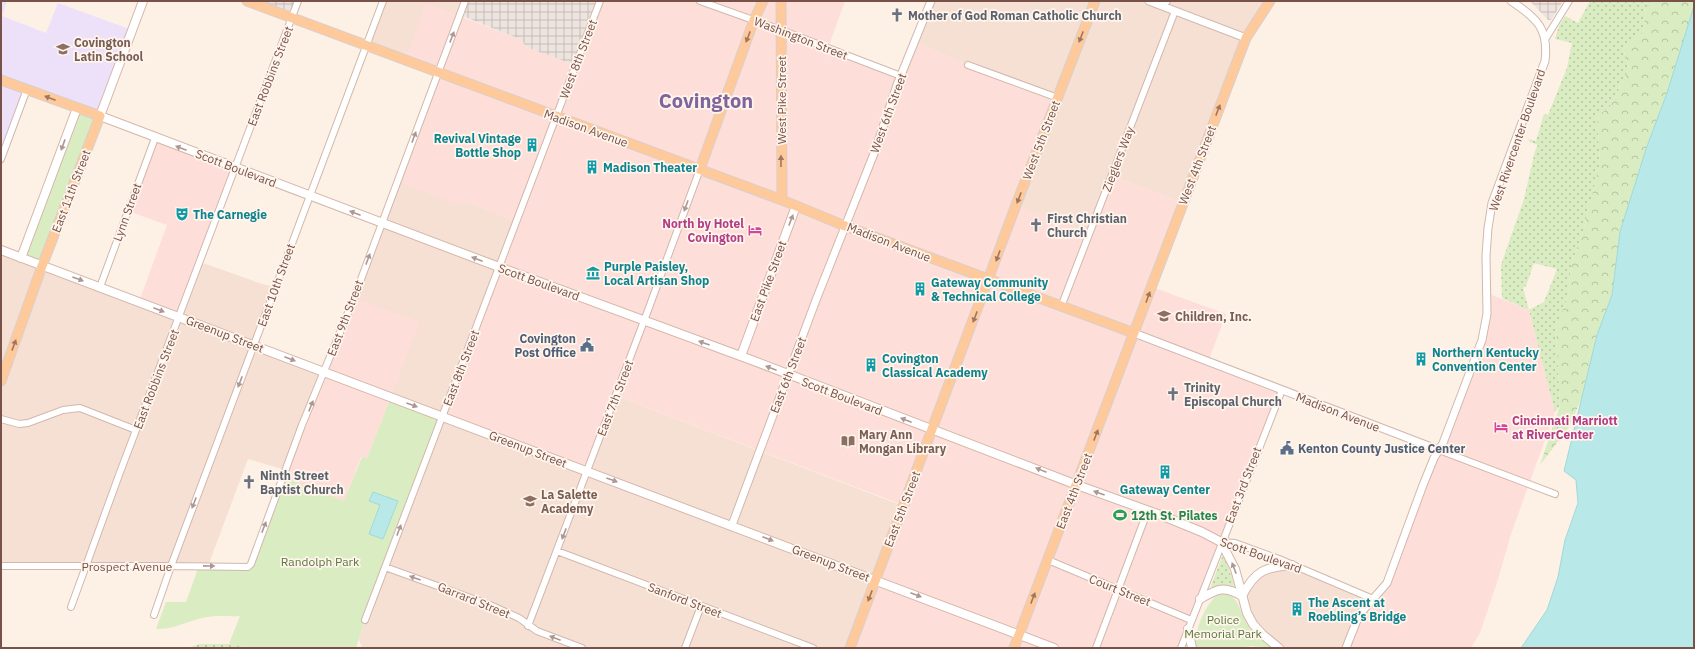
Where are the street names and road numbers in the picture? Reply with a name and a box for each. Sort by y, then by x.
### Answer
street label: Washington Street [752,13,850,63]
street label: West 8th Street [556,17,600,101]
street label: East Robbins Street [244,24,296,128]
street label: West Pike Street [774,56,789,144]
street label: West Rivercenter Boulevard [1486,67,1548,213]
street label: West 6th Street [867,71,909,155]
street label: West 5th Street [1019,98,1063,182]
street label: Madison Avenue [542,106,630,150]
street label: West 4th Street [1175,123,1219,207]
street label: Zieglers Way [1099,124,1137,194]
street label: Scott Boulevard [193,146,279,190]
street label: East 11th Street [48,148,94,234]
street label: Lynn Street [110,181,144,243]
street label: Madison Avenue [845,219,933,265]
street label: East Pike Street [746,239,790,323]
street label: East 10th Street [254,241,298,329]
street label: Scott Boulevard [496,260,582,304]
street label: East 9th Street [324,278,366,358]
street label: Greenup Street [184,312,266,356]
street label: East Robbins Street [130,327,182,431]
street label: East 8th Street [440,328,482,408]
street label: East 6th Street [767,335,809,415]
street label: East 7th Street [594,358,636,438]
street label: Scott Boulevard [799,374,885,418]
street label: Madison Avenue [1294,389,1382,435]
street label: Greenup Street [487,427,569,471]
street label: East 3rd Street [1222,445,1264,525]
street label: East 4th Street [1053,451,1095,531]
street label: East 5th Street [881,469,923,549]
street label: Scott Boulevard [1218,534,1304,576]
street label: Greenup Street [790,541,872,585]
street label: Prospect Avenue [82,559,173,574]
street label: Court Street [1087,571,1153,609]
street label: Garrard Street [436,579,512,621]
street label: Sanford Street [646,579,724,621]

